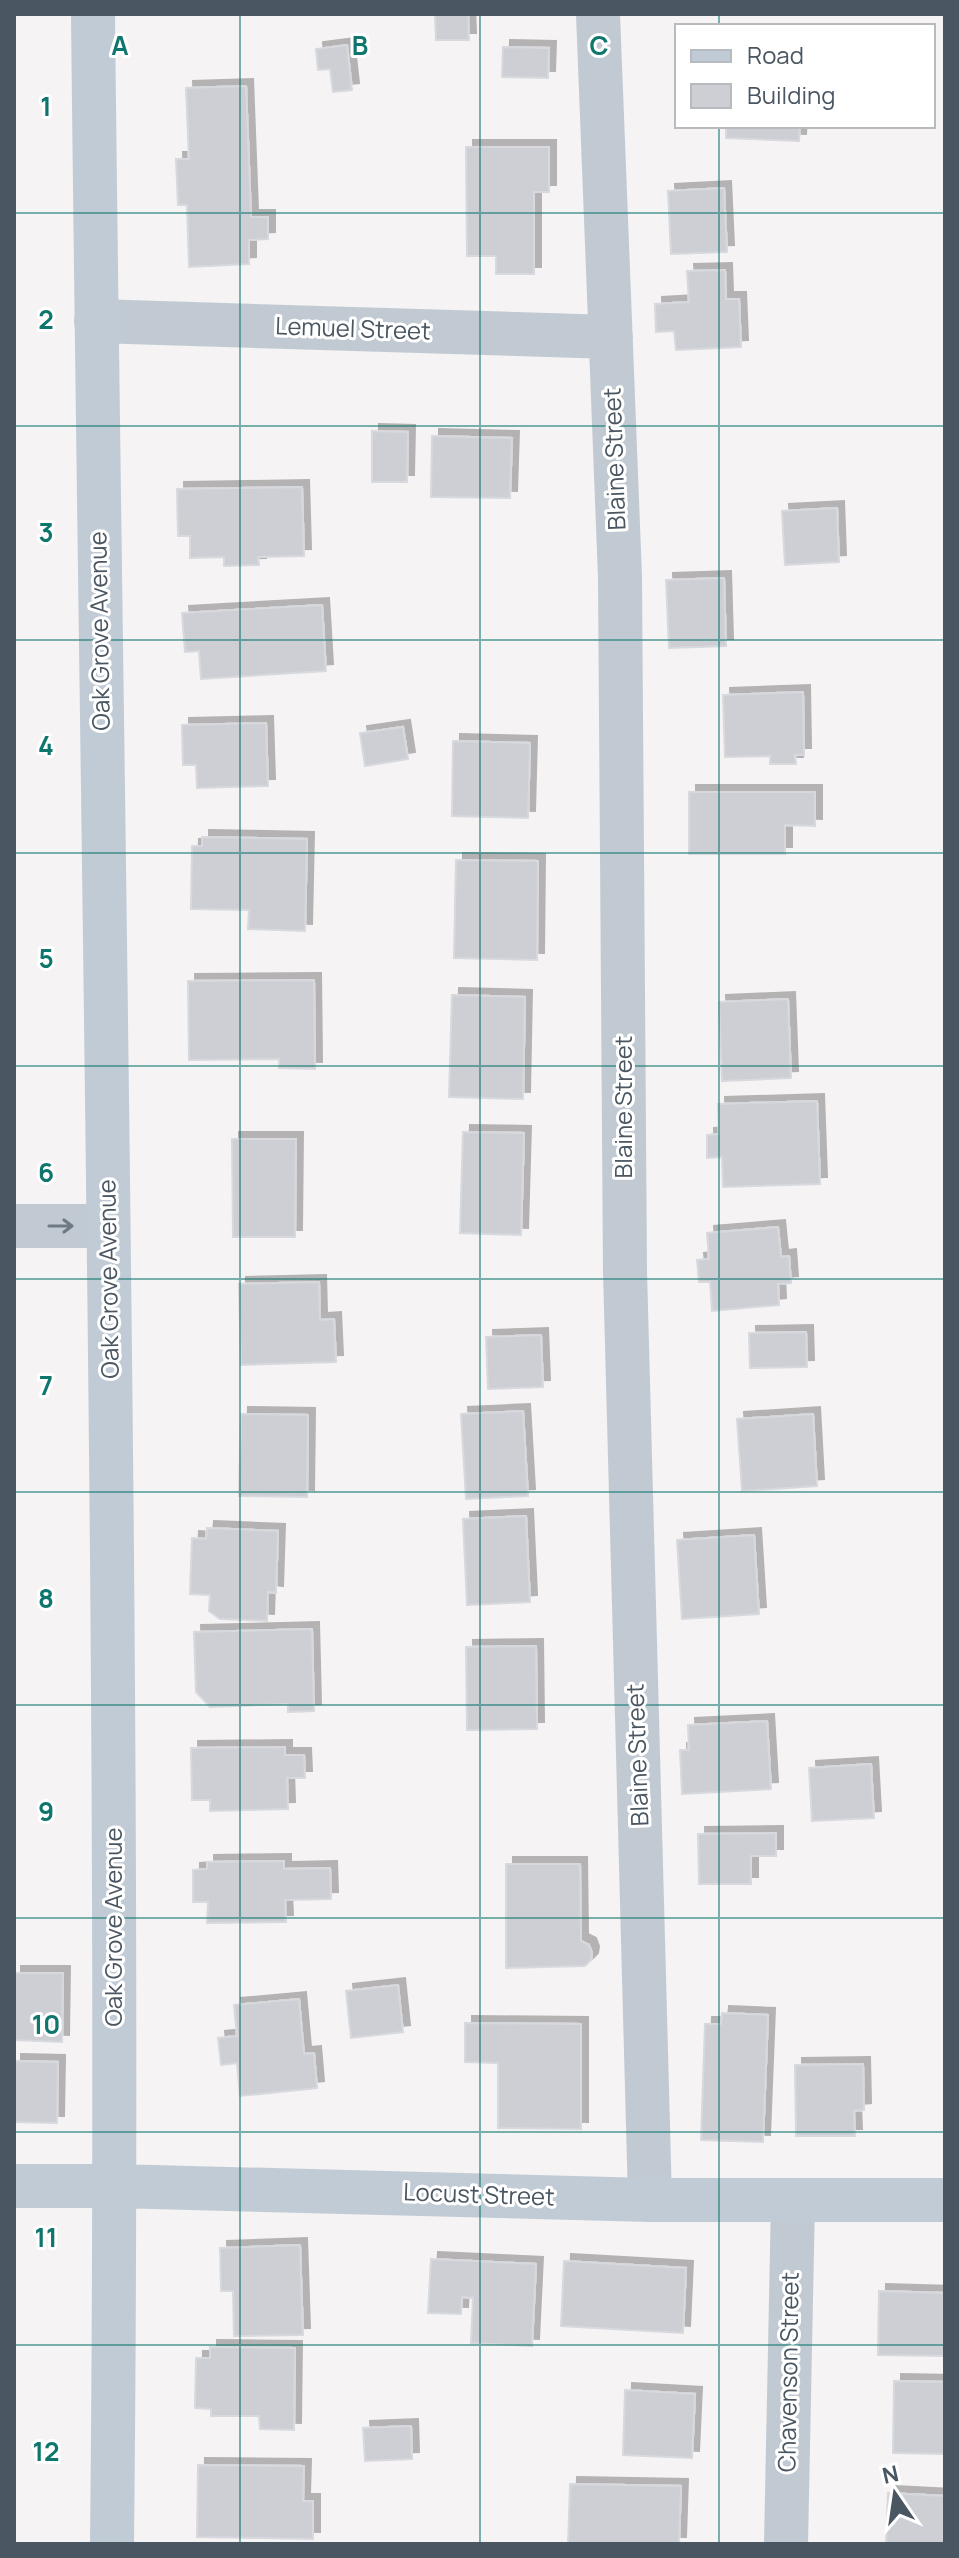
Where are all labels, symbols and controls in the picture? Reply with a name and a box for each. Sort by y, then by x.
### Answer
legend [675,24,935,128]
text: A [111,27,129,63]
text: B [352,27,368,63]
text: C [589,27,609,63]
text: Road [747,38,804,71]
text: Building [747,78,835,111]
text: 1 [40,88,52,124]
text: 2 [38,301,54,337]
street label: Lemuel Street [275,308,431,347]
street label: Blaine Street [595,387,632,531]
text: 3 [38,514,54,550]
street label: Oak Grove Avenue [80,531,117,731]
text: 4 [38,727,54,763]
text: 5 [38,940,54,976]
street label: Blaine Street [606,1036,639,1178]
text: 6 [38,1154,54,1190]
street label: Oak Grove Avenue [89,1179,126,1379]
one-way arrow [47,1218,74,1234]
text: 7 [39,1367,53,1403]
text: 8 [38,1580,54,1616]
street label: Blaine Street [618,1683,655,1827]
text: 9 [38,1793,54,1829]
street label: Oak Grove Avenue [96,1827,129,2027]
text: 10 [32,2006,60,2042]
street label: Locust Street [403,2174,555,2213]
text: 11 [35,2219,57,2255]
street label: Chavenson Street [769,2272,806,2472]
text: 12 [33,2433,59,2469]
north arrow [855,2454,935,2534]
text: N [879,2458,902,2491]

